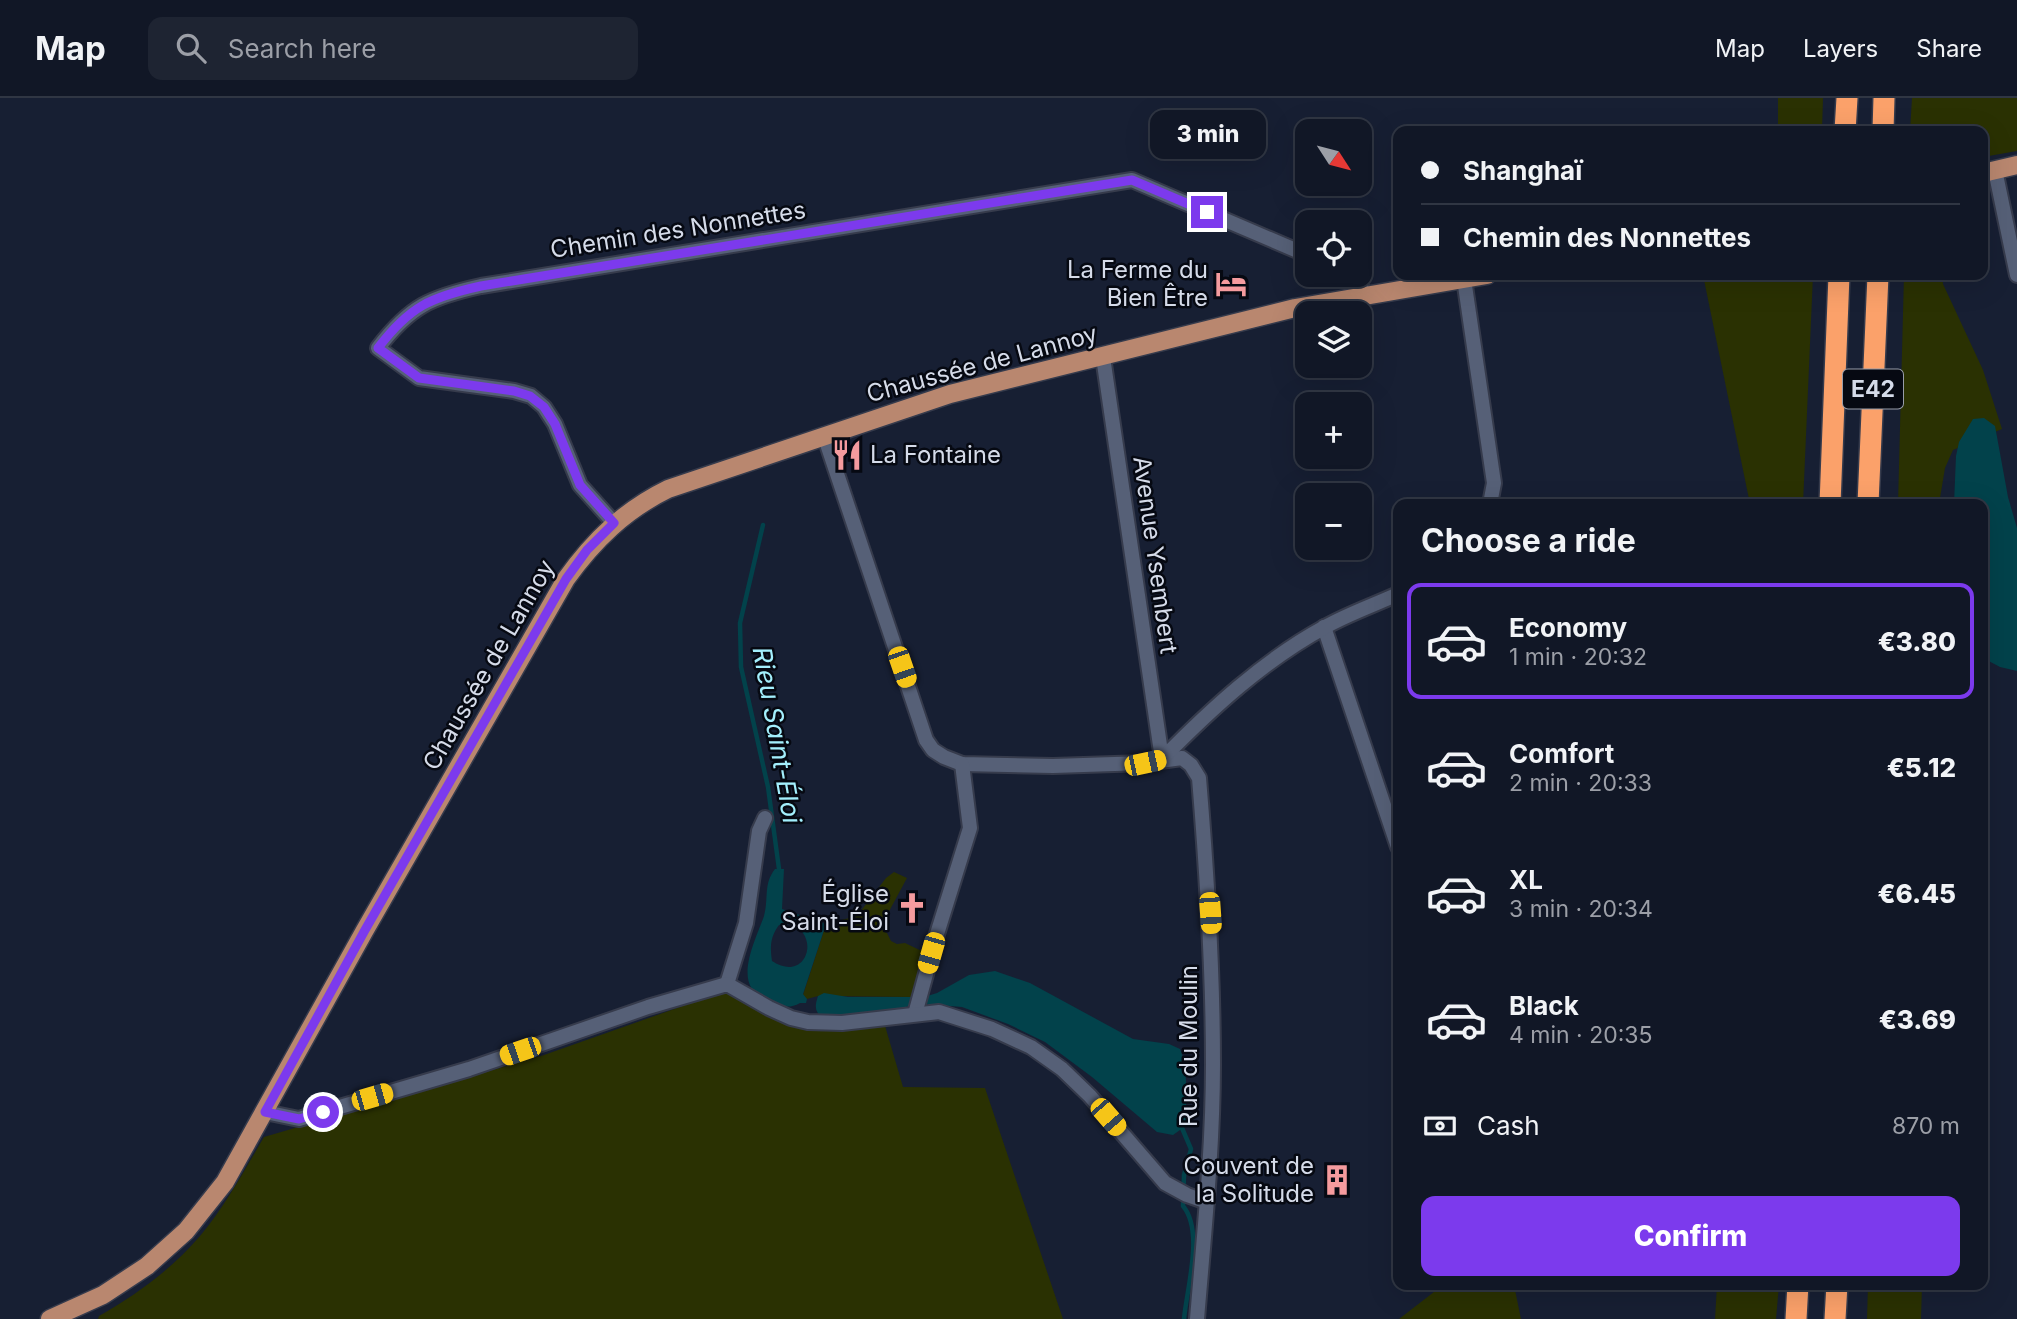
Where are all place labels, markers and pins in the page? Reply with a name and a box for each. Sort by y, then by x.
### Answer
place label: La Ferme du Bien Être [1067,255,1208,312]
hotel icon: La Ferme du Bien Être [1214,267,1248,301]
restaurant icon: La Fontaine [830,438,864,472]
place label: La Fontaine [870,440,1001,469]
place label: Église Saint-Éloi [781,878,889,936]
church icon: Église Saint-Éloi [895,891,929,925]
place label: Couvent de la Solitude [1183,1151,1314,1208]
building icon: Couvent de la Solitude [1320,1163,1354,1197]

